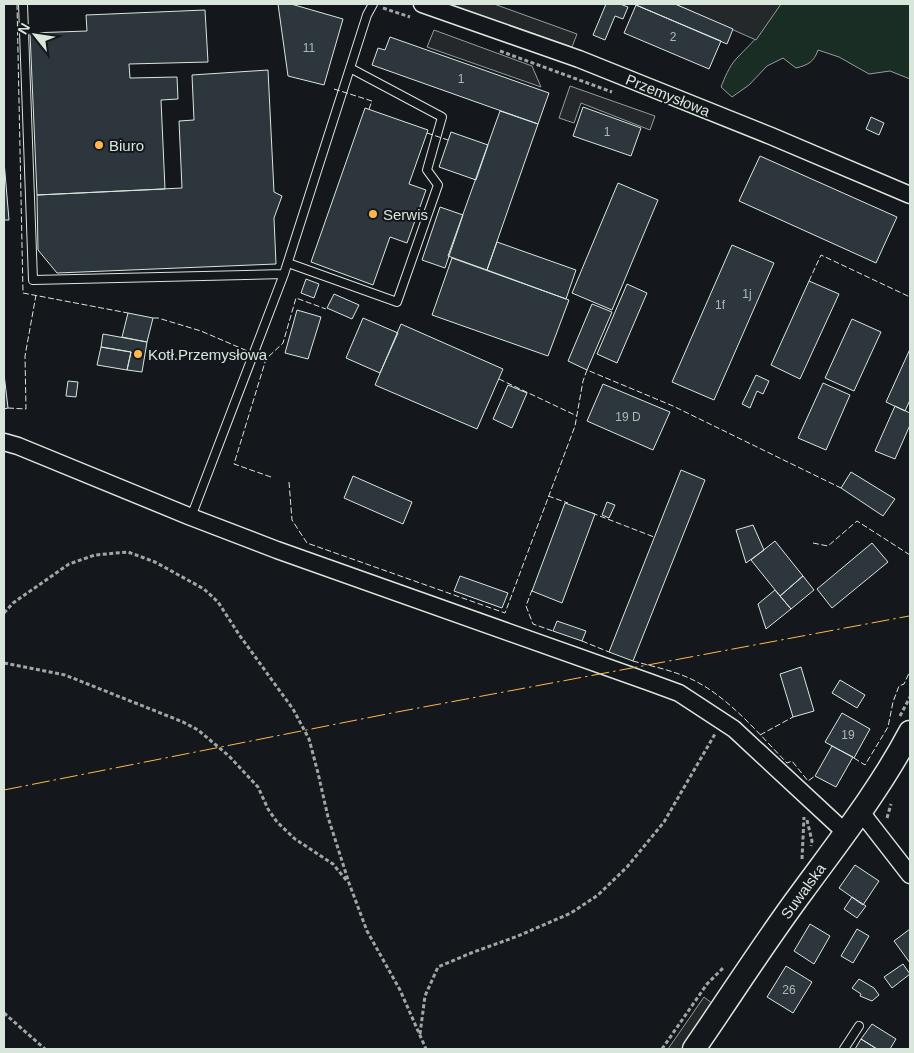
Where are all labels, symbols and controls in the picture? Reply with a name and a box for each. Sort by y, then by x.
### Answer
north arrow [10,10,60,60]
text: N [14,20,33,37]
house number: 2 [670,30,677,44]
house number: 11 [303,41,316,55]
street label: Przemysłowa [623,70,713,120]
house number: 1 [458,72,465,86]
house number: 1 [604,125,611,139]
place label: Biuro [109,137,144,154]
marker: Biuro [93,139,105,151]
place label: Serwis [383,206,428,223]
marker: Serwis [367,208,379,220]
house number: 1j [742,287,752,301]
house number: 1f [715,298,726,312]
place label: Kotł.Przemysłowa [148,346,268,363]
marker: Kotł.Przemysłowa [132,348,144,360]
house number: 19 D [615,410,641,424]
house number: 19 [841,728,855,742]
street label: Suwalska [777,860,829,922]
house number: 26 [782,983,796,997]

